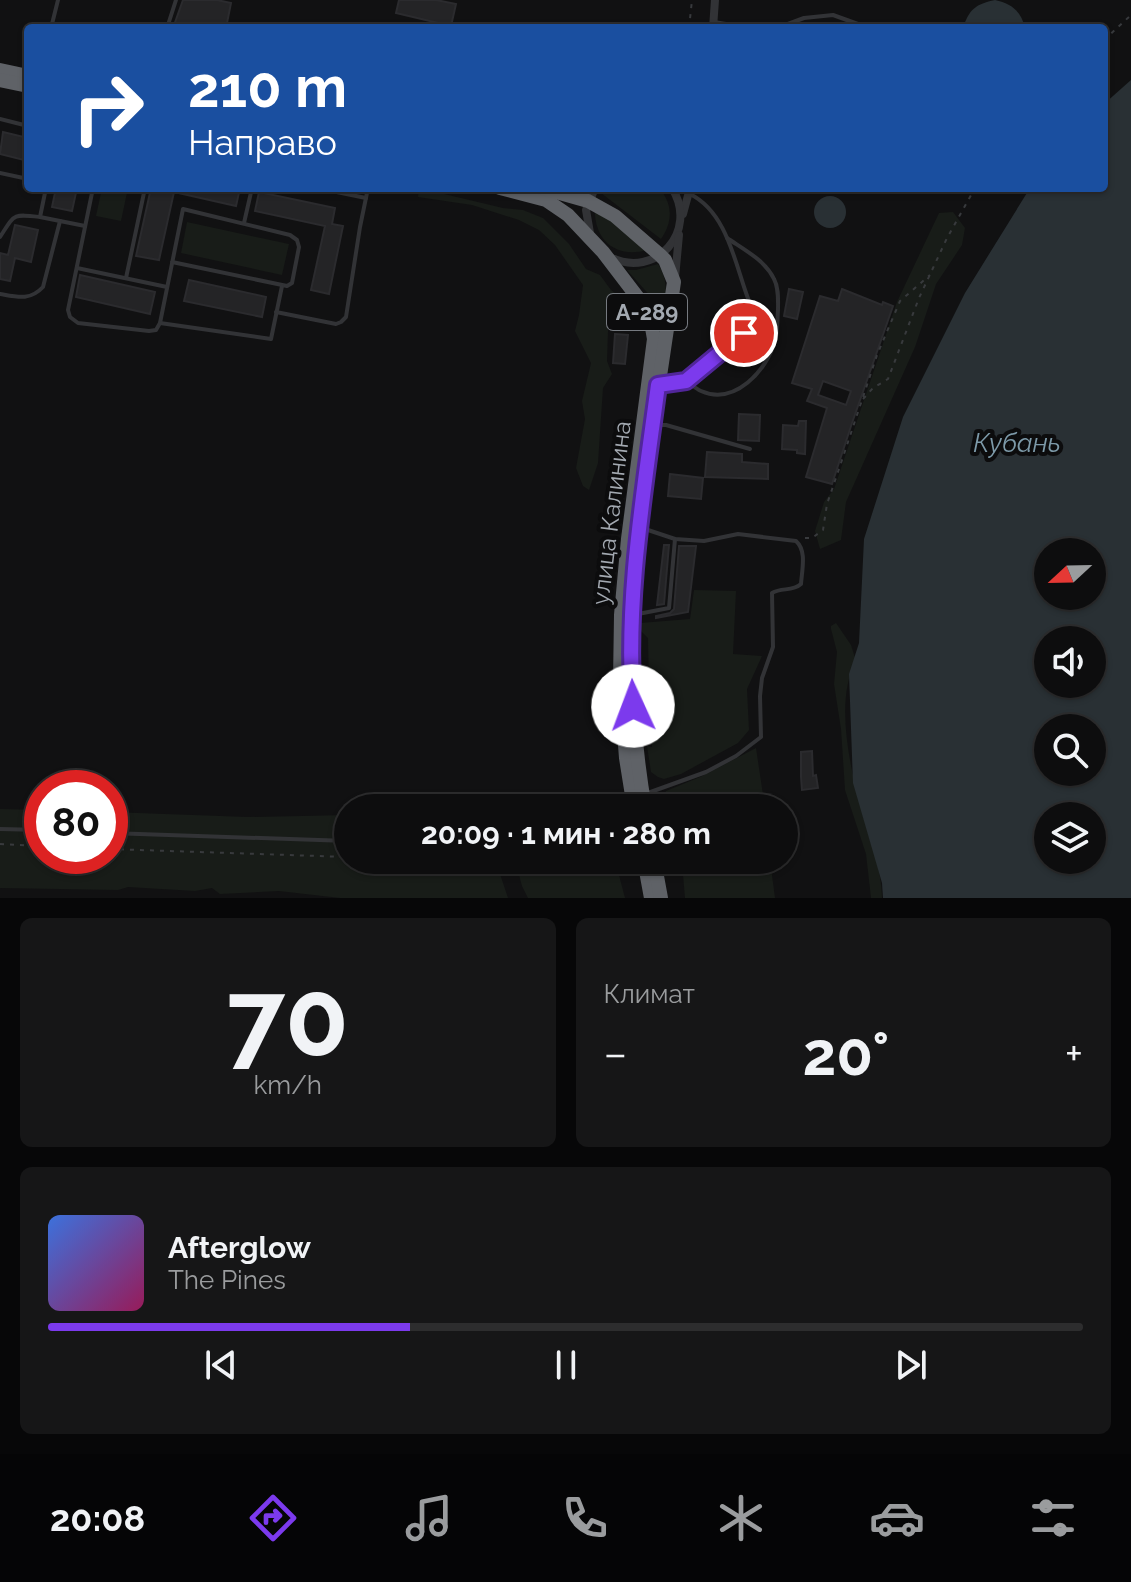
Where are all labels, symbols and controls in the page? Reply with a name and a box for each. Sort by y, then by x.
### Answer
text: 210 m [188,54,347,120]
icon: right [56,56,160,160]
text: Направо [188,121,337,163]
road number: А-289 [607,294,687,330]
pin [710,299,778,367]
icon: arrive [722,311,766,355]
street label: улица Калинина [585,419,637,607]
water label: Кубань [973,428,1061,458]
north arrow [1034,538,1106,610]
map controls [1034,538,1106,874]
button: sound [1034,626,1106,698]
position arrow [591,664,675,748]
button: search [1034,714,1106,786]
speed limit sign: 80 [24,770,128,874]
button: layers [1034,802,1106,874]
text: 20:09 · 1 мин · 280 m [421,816,711,851]
text: 70 [227,957,349,1079]
text: Климат [604,979,695,1009]
text: 20° [803,1019,889,1089]
text: − [604,1028,627,1079]
text: + [1065,1028,1083,1079]
text: km/h [253,1070,322,1100]
text: Afterglow [168,1230,311,1265]
text: The Pines [168,1265,286,1295]
icon: previous [199,1343,243,1387]
icon: pause [544,1343,588,1387]
icon: next [889,1343,933,1387]
icon: directions [245,1490,301,1546]
icon: music [401,1490,457,1546]
icon: phone [557,1490,613,1546]
icon: climate [713,1490,769,1546]
icon: car [869,1490,925,1546]
icon: filters [1025,1490,1081,1546]
text: 20:08 [50,1497,145,1539]

